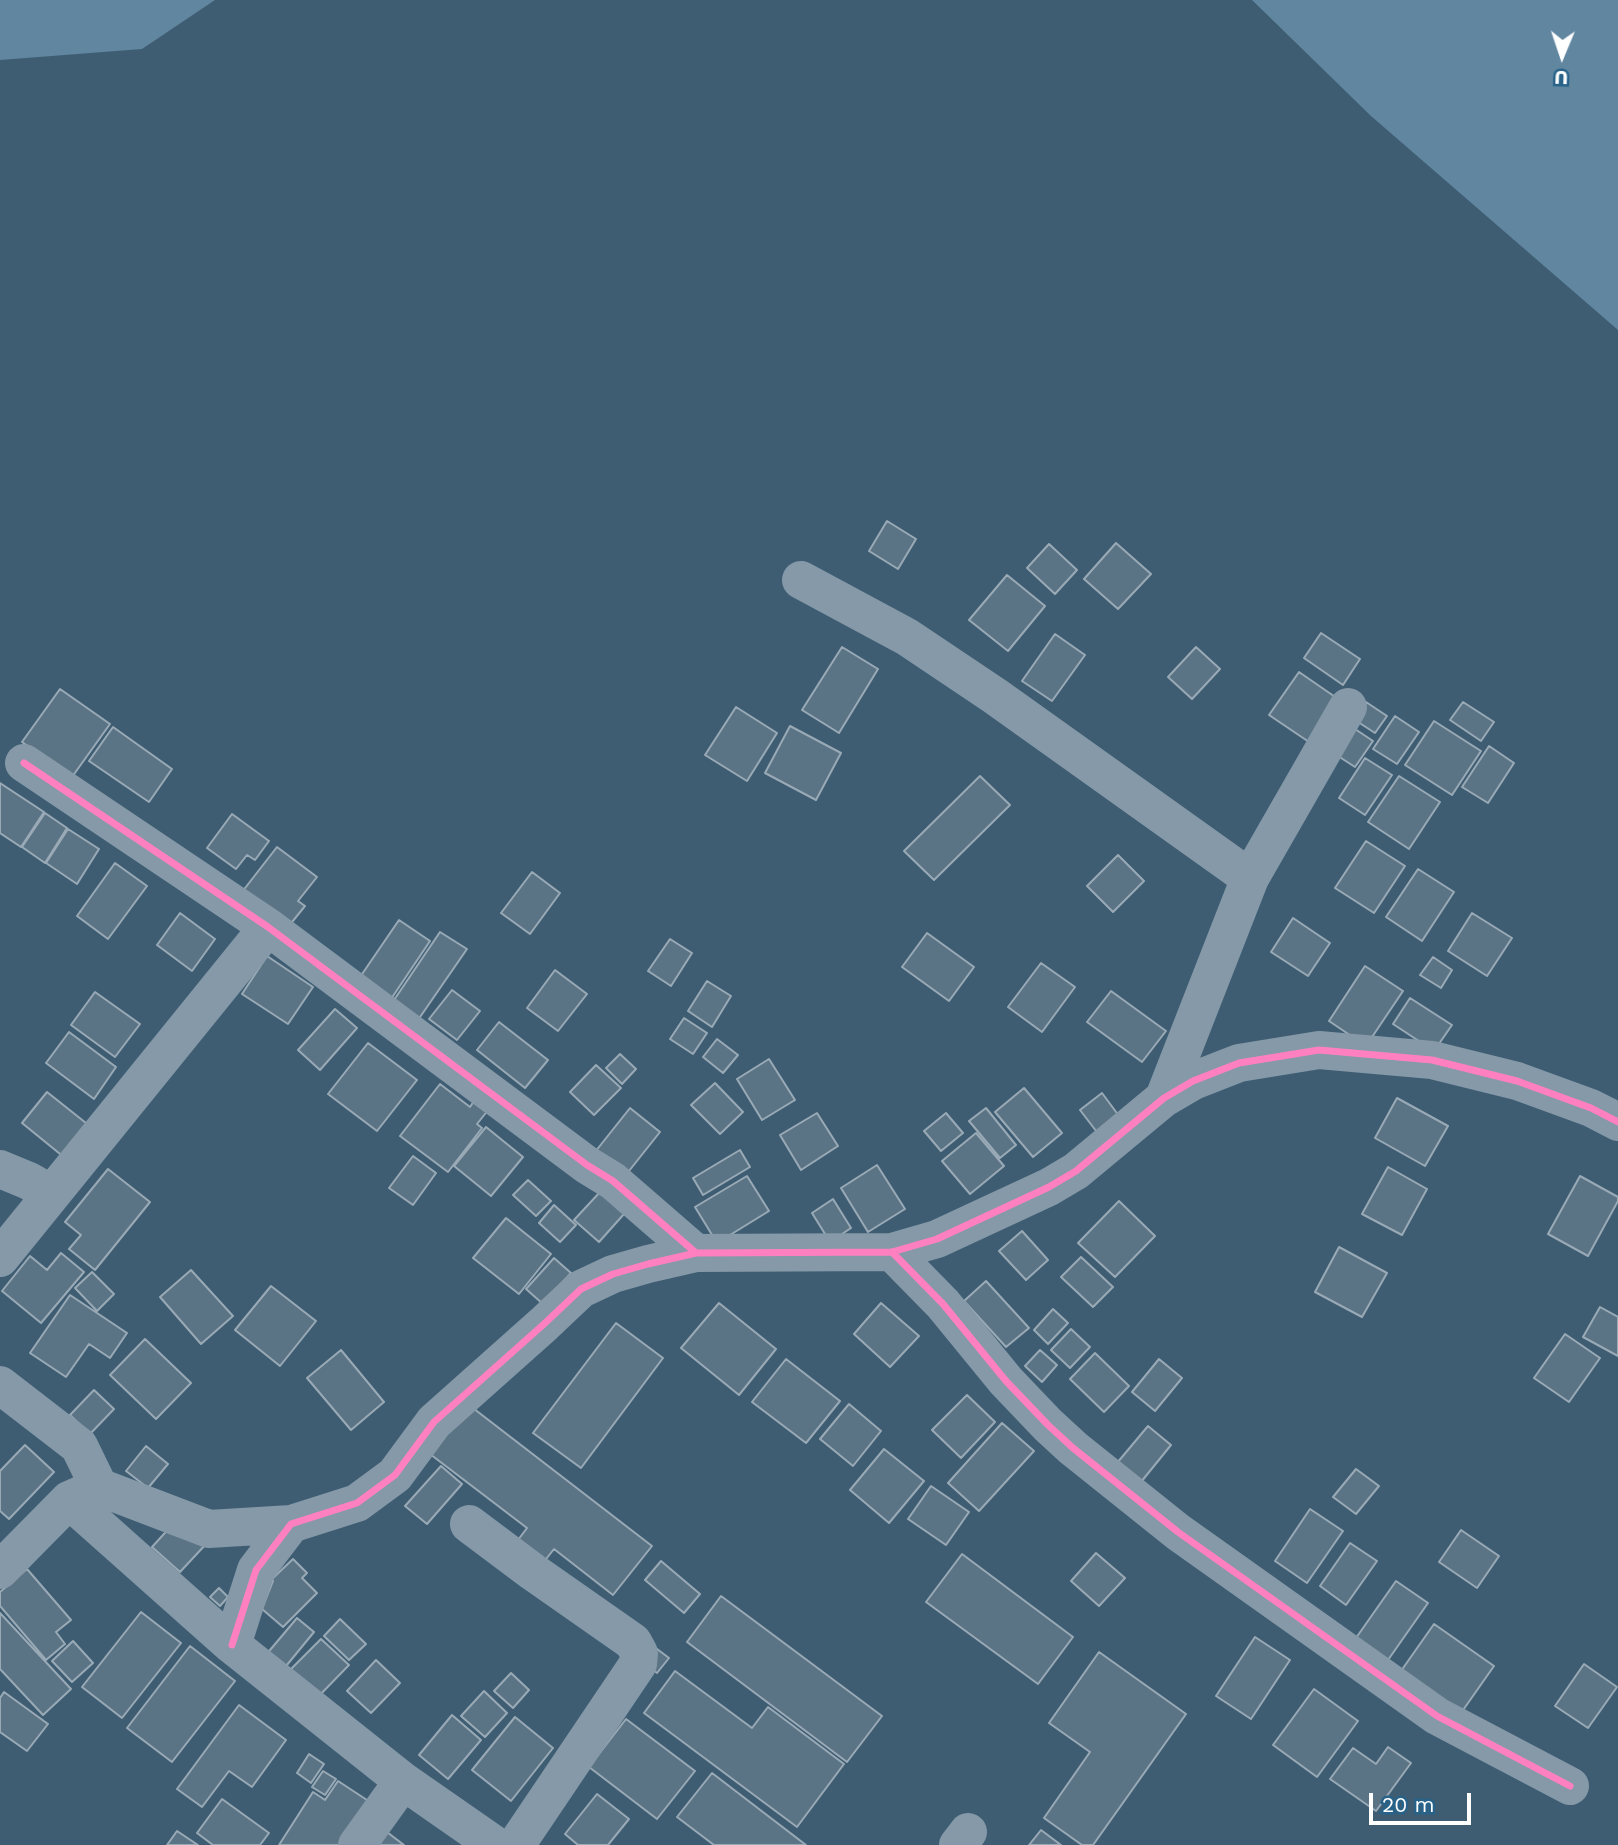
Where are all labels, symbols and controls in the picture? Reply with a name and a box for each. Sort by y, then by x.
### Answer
north arrow [1527,21,1597,91]
text: U [1554,66,1568,89]
scale bar [1373,1778,1474,1822]
text: 20 m [1382,1792,1434,1817]

